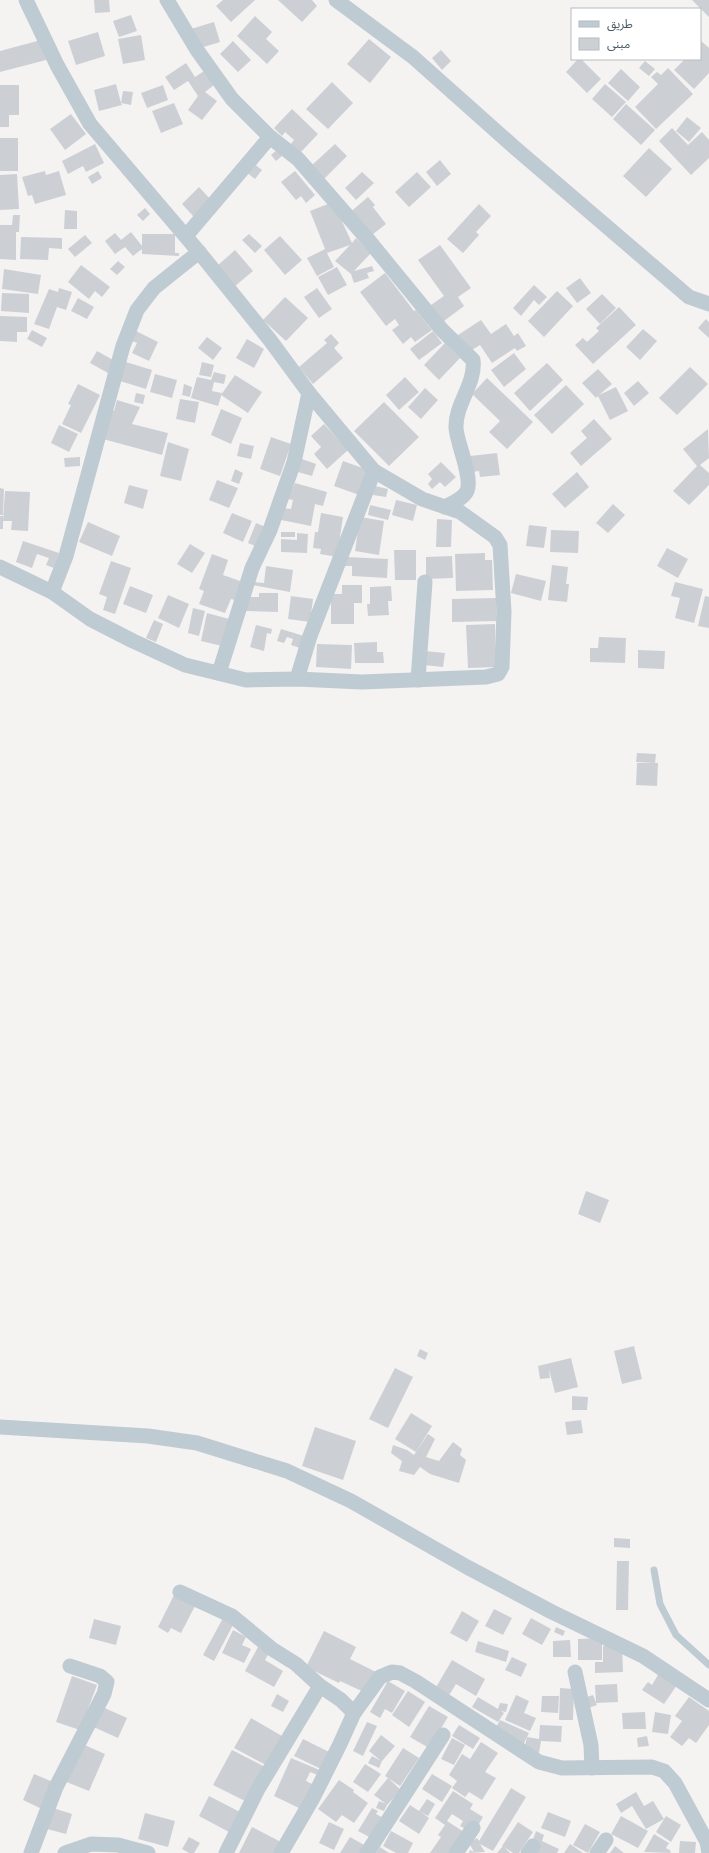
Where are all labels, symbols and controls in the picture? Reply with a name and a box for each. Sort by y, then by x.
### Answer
legend [571,8,701,60]
text: طريق [607,16,633,32]
text: مبنى [607,36,630,51]

